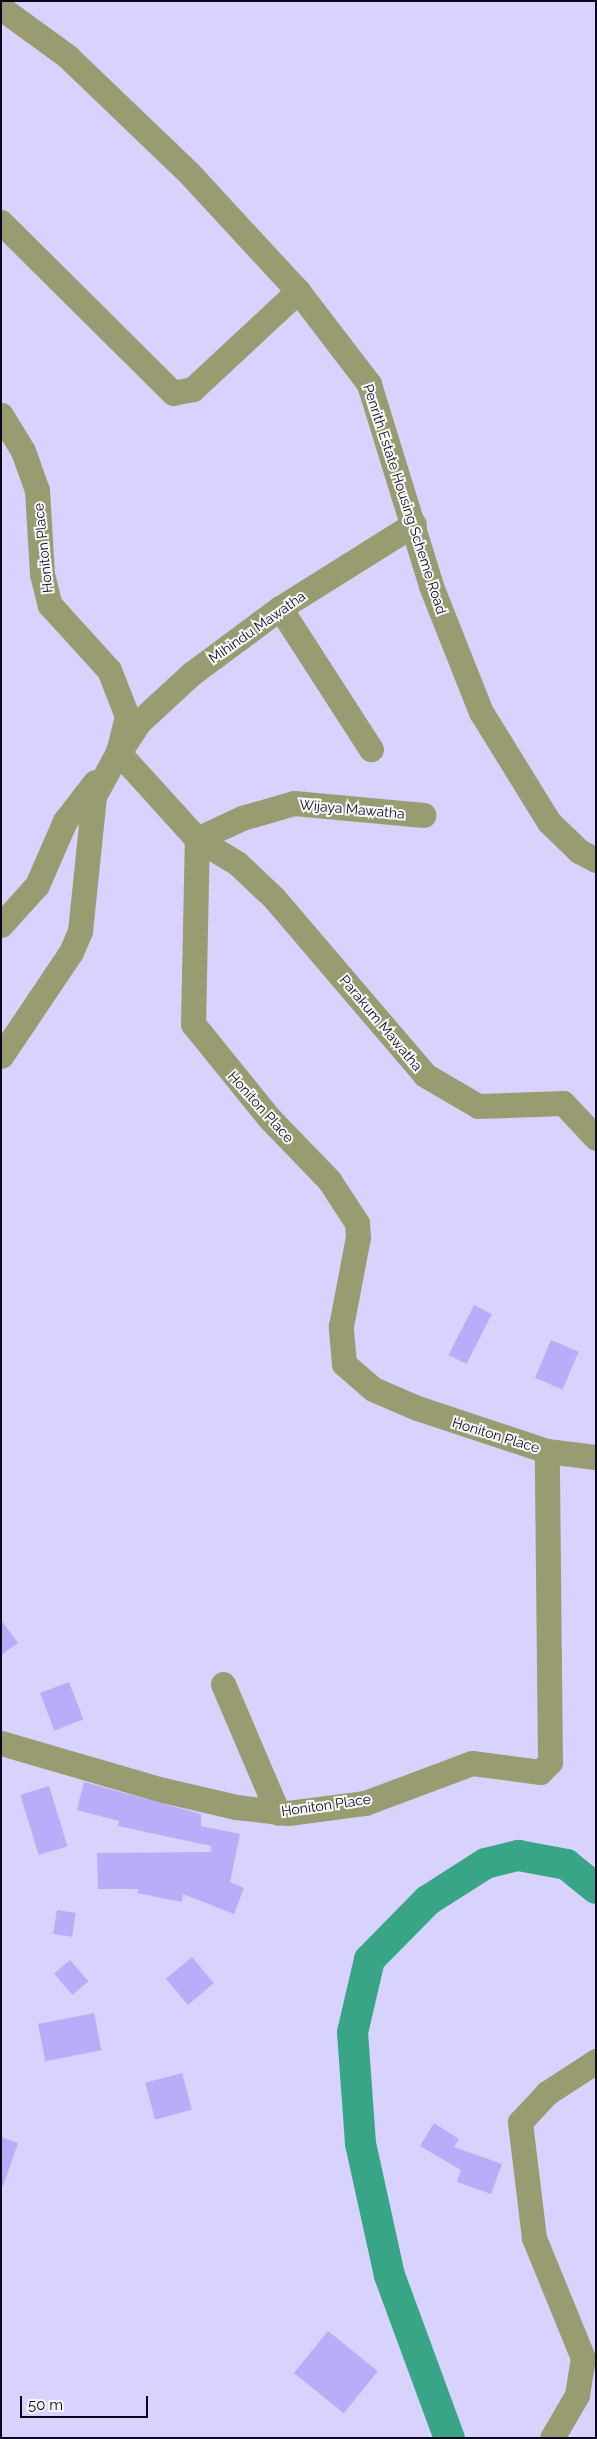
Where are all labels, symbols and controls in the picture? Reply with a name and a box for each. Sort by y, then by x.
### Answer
street label: Penrith Estate Housing Scheme Road [360,382,450,616]
street label: Honiton Place [30,502,56,594]
street label: Mihindu Mawatha [205,587,309,667]
street label: Wijaya Mawatha [299,796,405,822]
street label: Parakum Mawatha [336,972,426,1074]
street label: Honiton Place [225,1068,297,1146]
street label: Honiton Place [450,1414,542,1456]
street label: Honiton Place [280,1790,372,1820]
scale bar [22,2386,150,2418]
text: 50 m [28,2396,63,2414]

